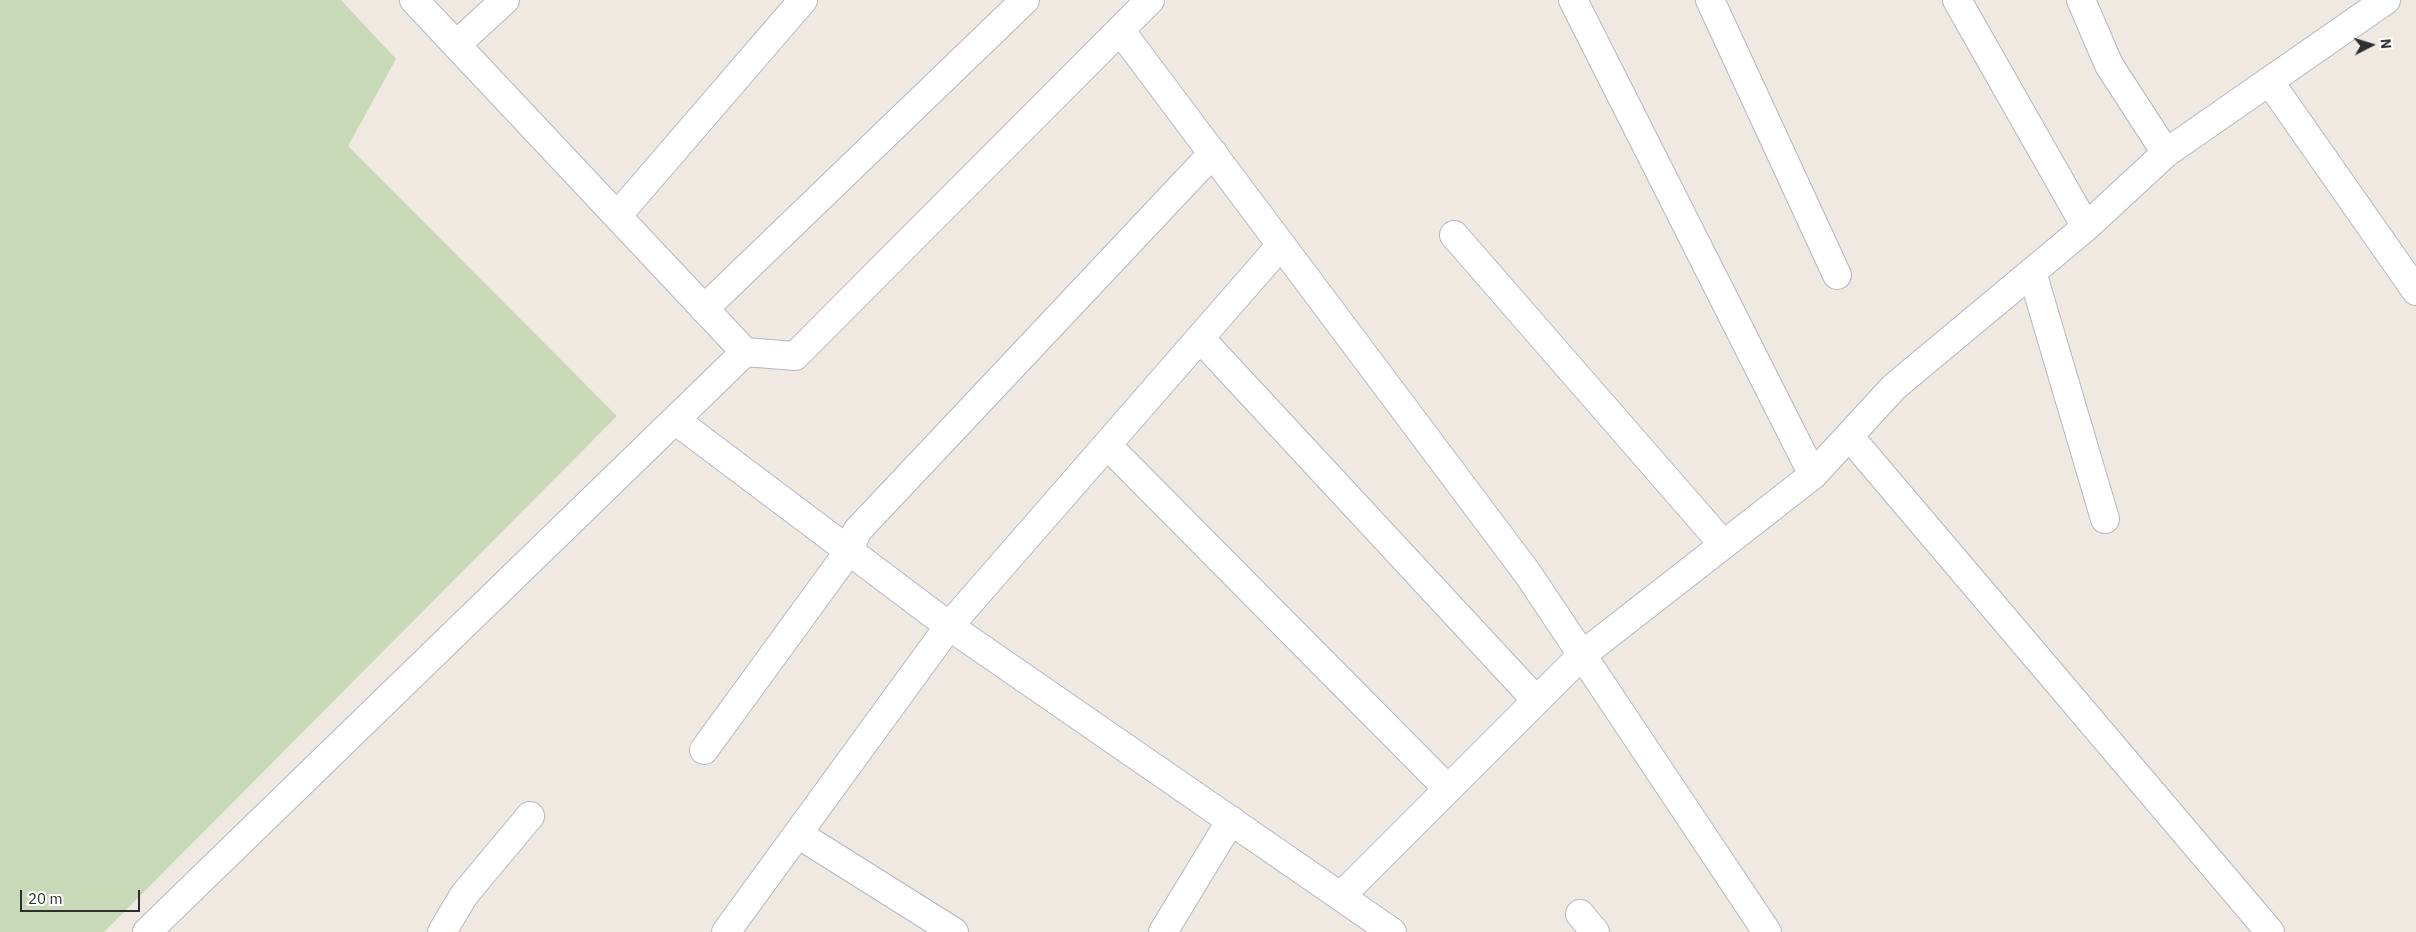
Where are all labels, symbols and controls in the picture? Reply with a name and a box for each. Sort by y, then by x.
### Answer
north arrow [2346,20,2396,70]
text: N [2377,38,2395,50]
scale bar [22,880,142,912]
text: 20 m [28,889,63,908]

